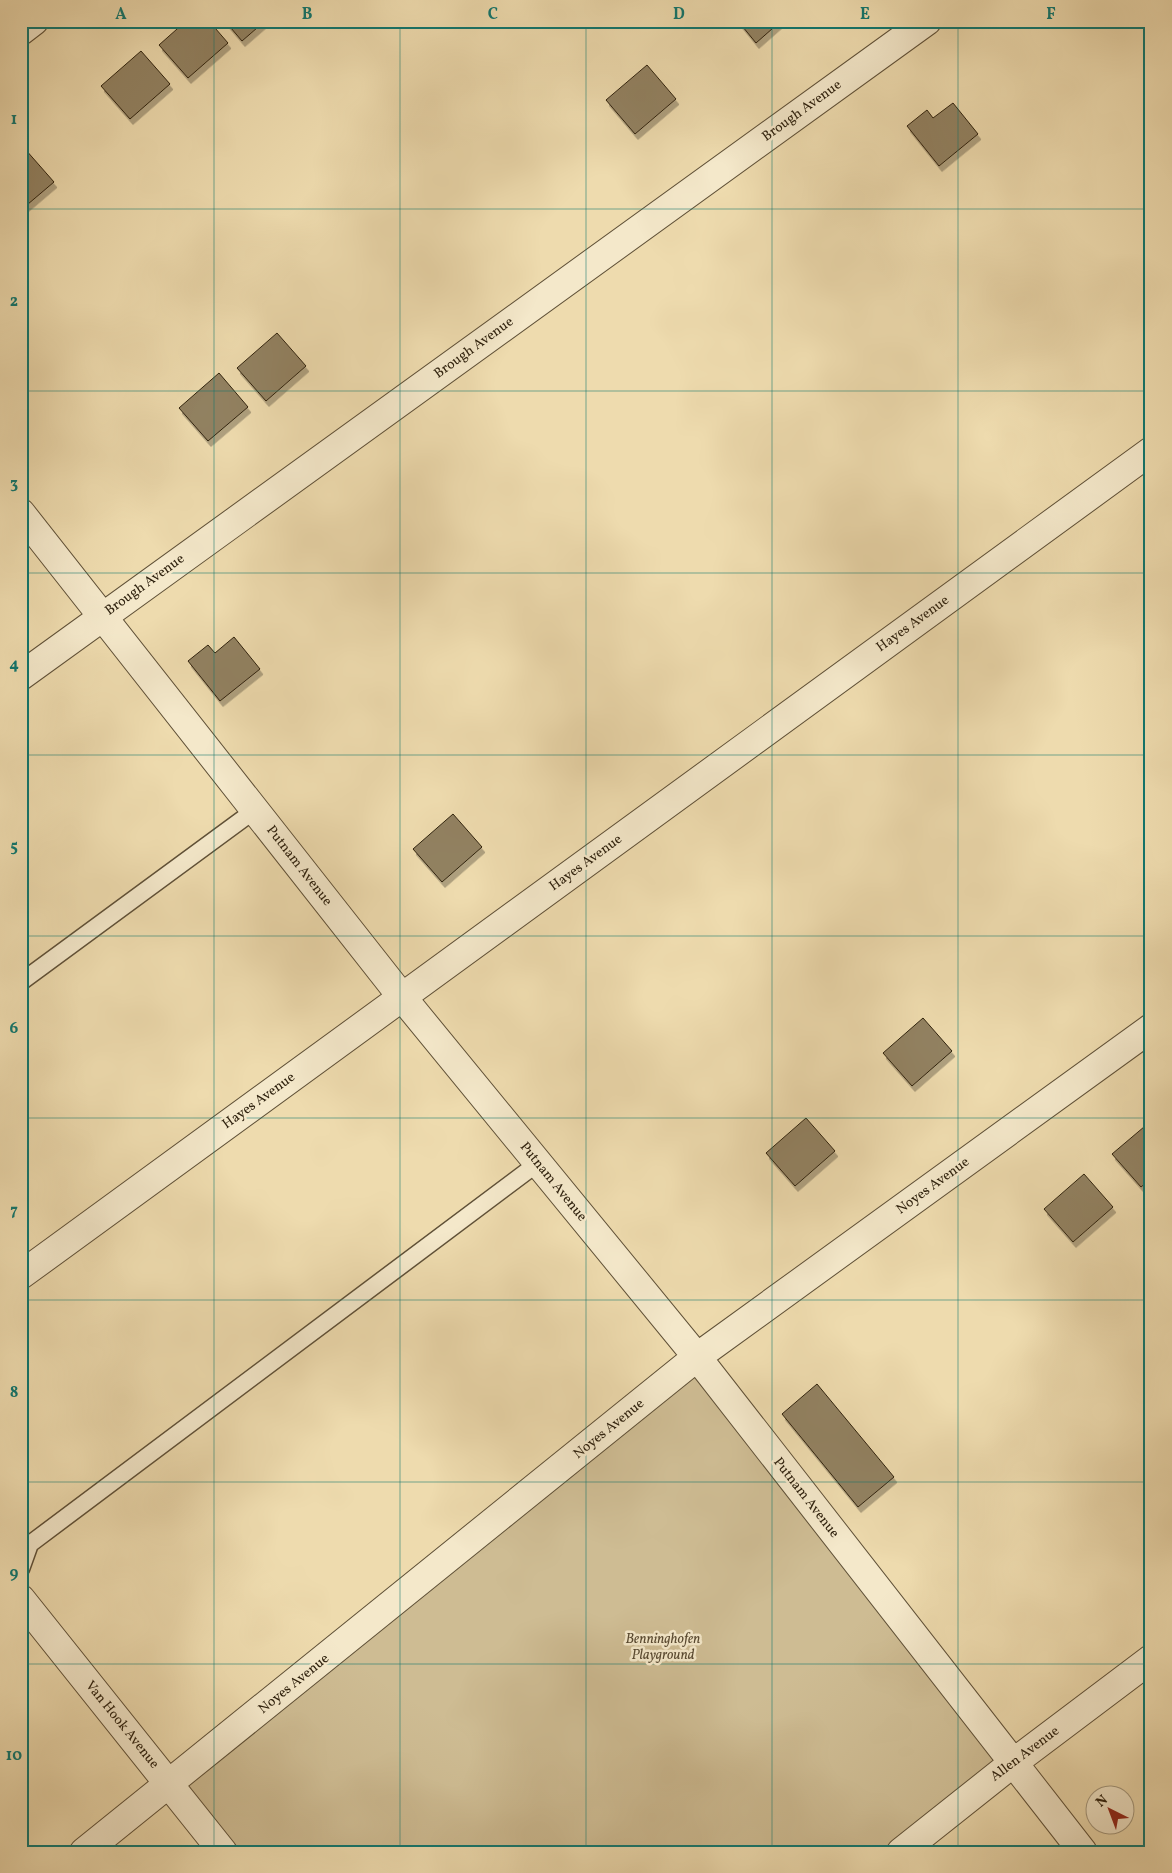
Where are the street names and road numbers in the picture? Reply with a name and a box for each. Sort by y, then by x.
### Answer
street label: Brough Avenue [758,75,846,146]
street label: Brough Avenue [430,312,518,383]
street label: Brough Avenue [101,549,189,620]
street label: Hayes Avenue [873,591,954,657]
street label: Putnam Avenue [262,822,337,910]
street label: Hayes Avenue [546,830,627,896]
street label: Hayes Avenue [219,1068,300,1134]
street label: Putnam Avenue [515,1138,591,1226]
street label: Noyes Avenue [892,1153,974,1219]
street label: Noyes Avenue [569,1394,649,1464]
street label: Putnam Avenue [769,1454,844,1542]
street label: Noyes Avenue [254,1649,334,1719]
street label: Van Hook Avenue [81,1677,164,1773]
street label: Allen Avenue [987,1722,1064,1786]

